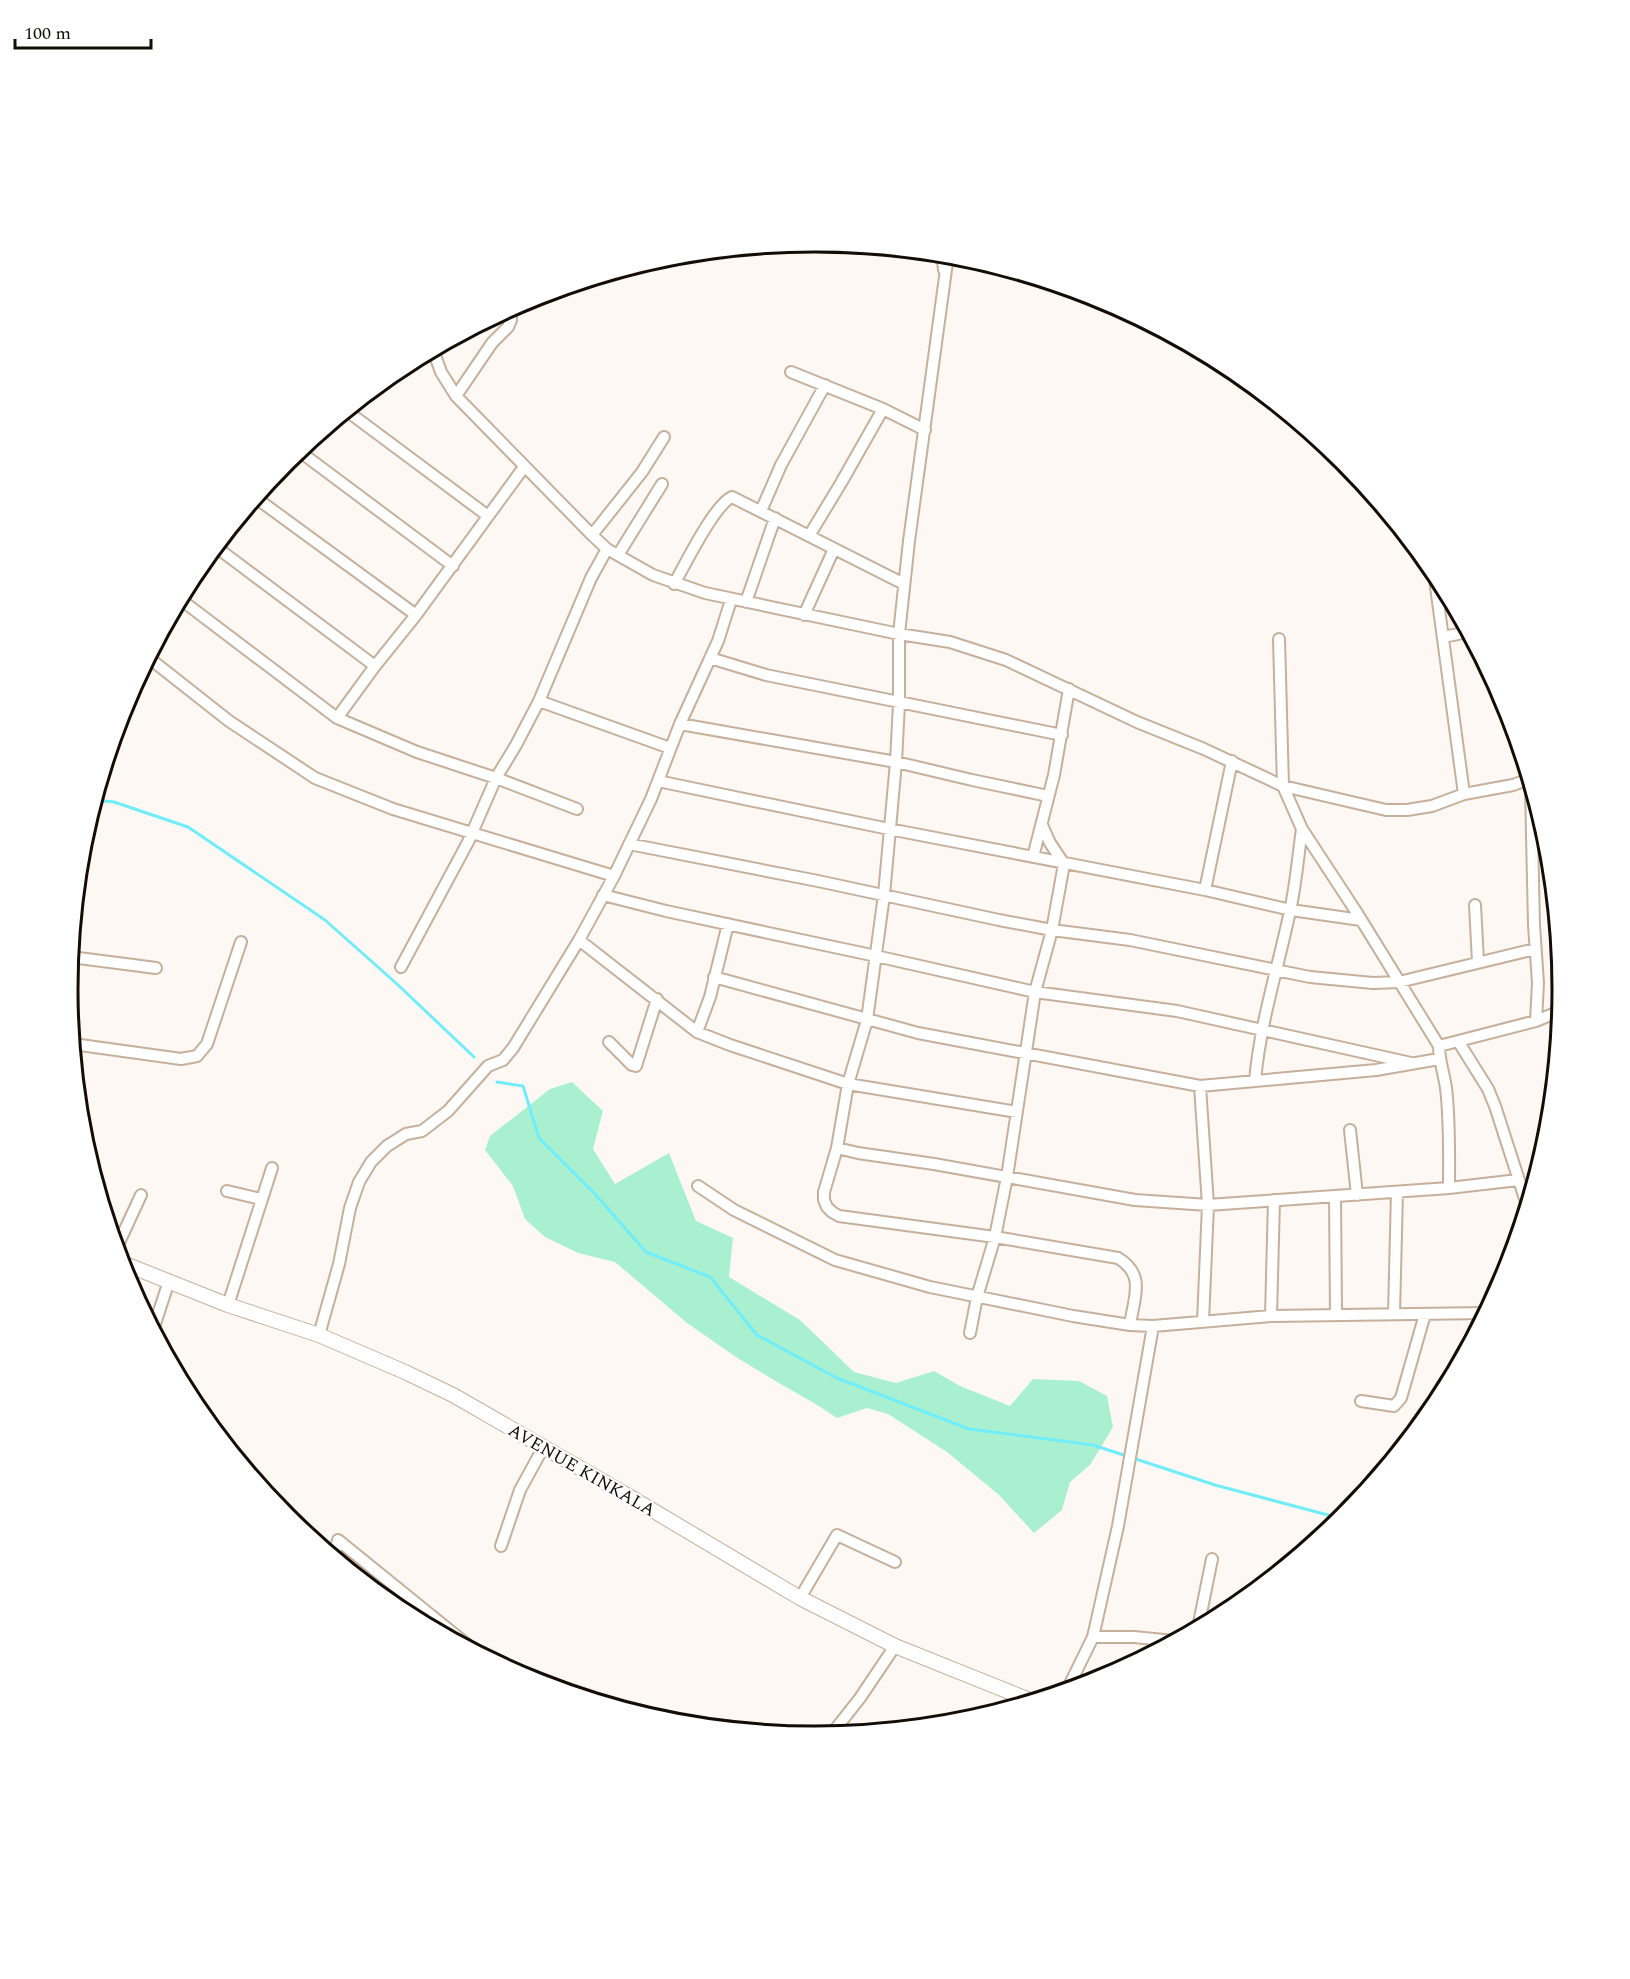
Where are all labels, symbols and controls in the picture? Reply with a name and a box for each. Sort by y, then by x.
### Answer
scale bar [15,12,152,50]
text: 100 m [24,20,71,47]
street label: AVENUE KINKALA [503,1417,661,1524]

